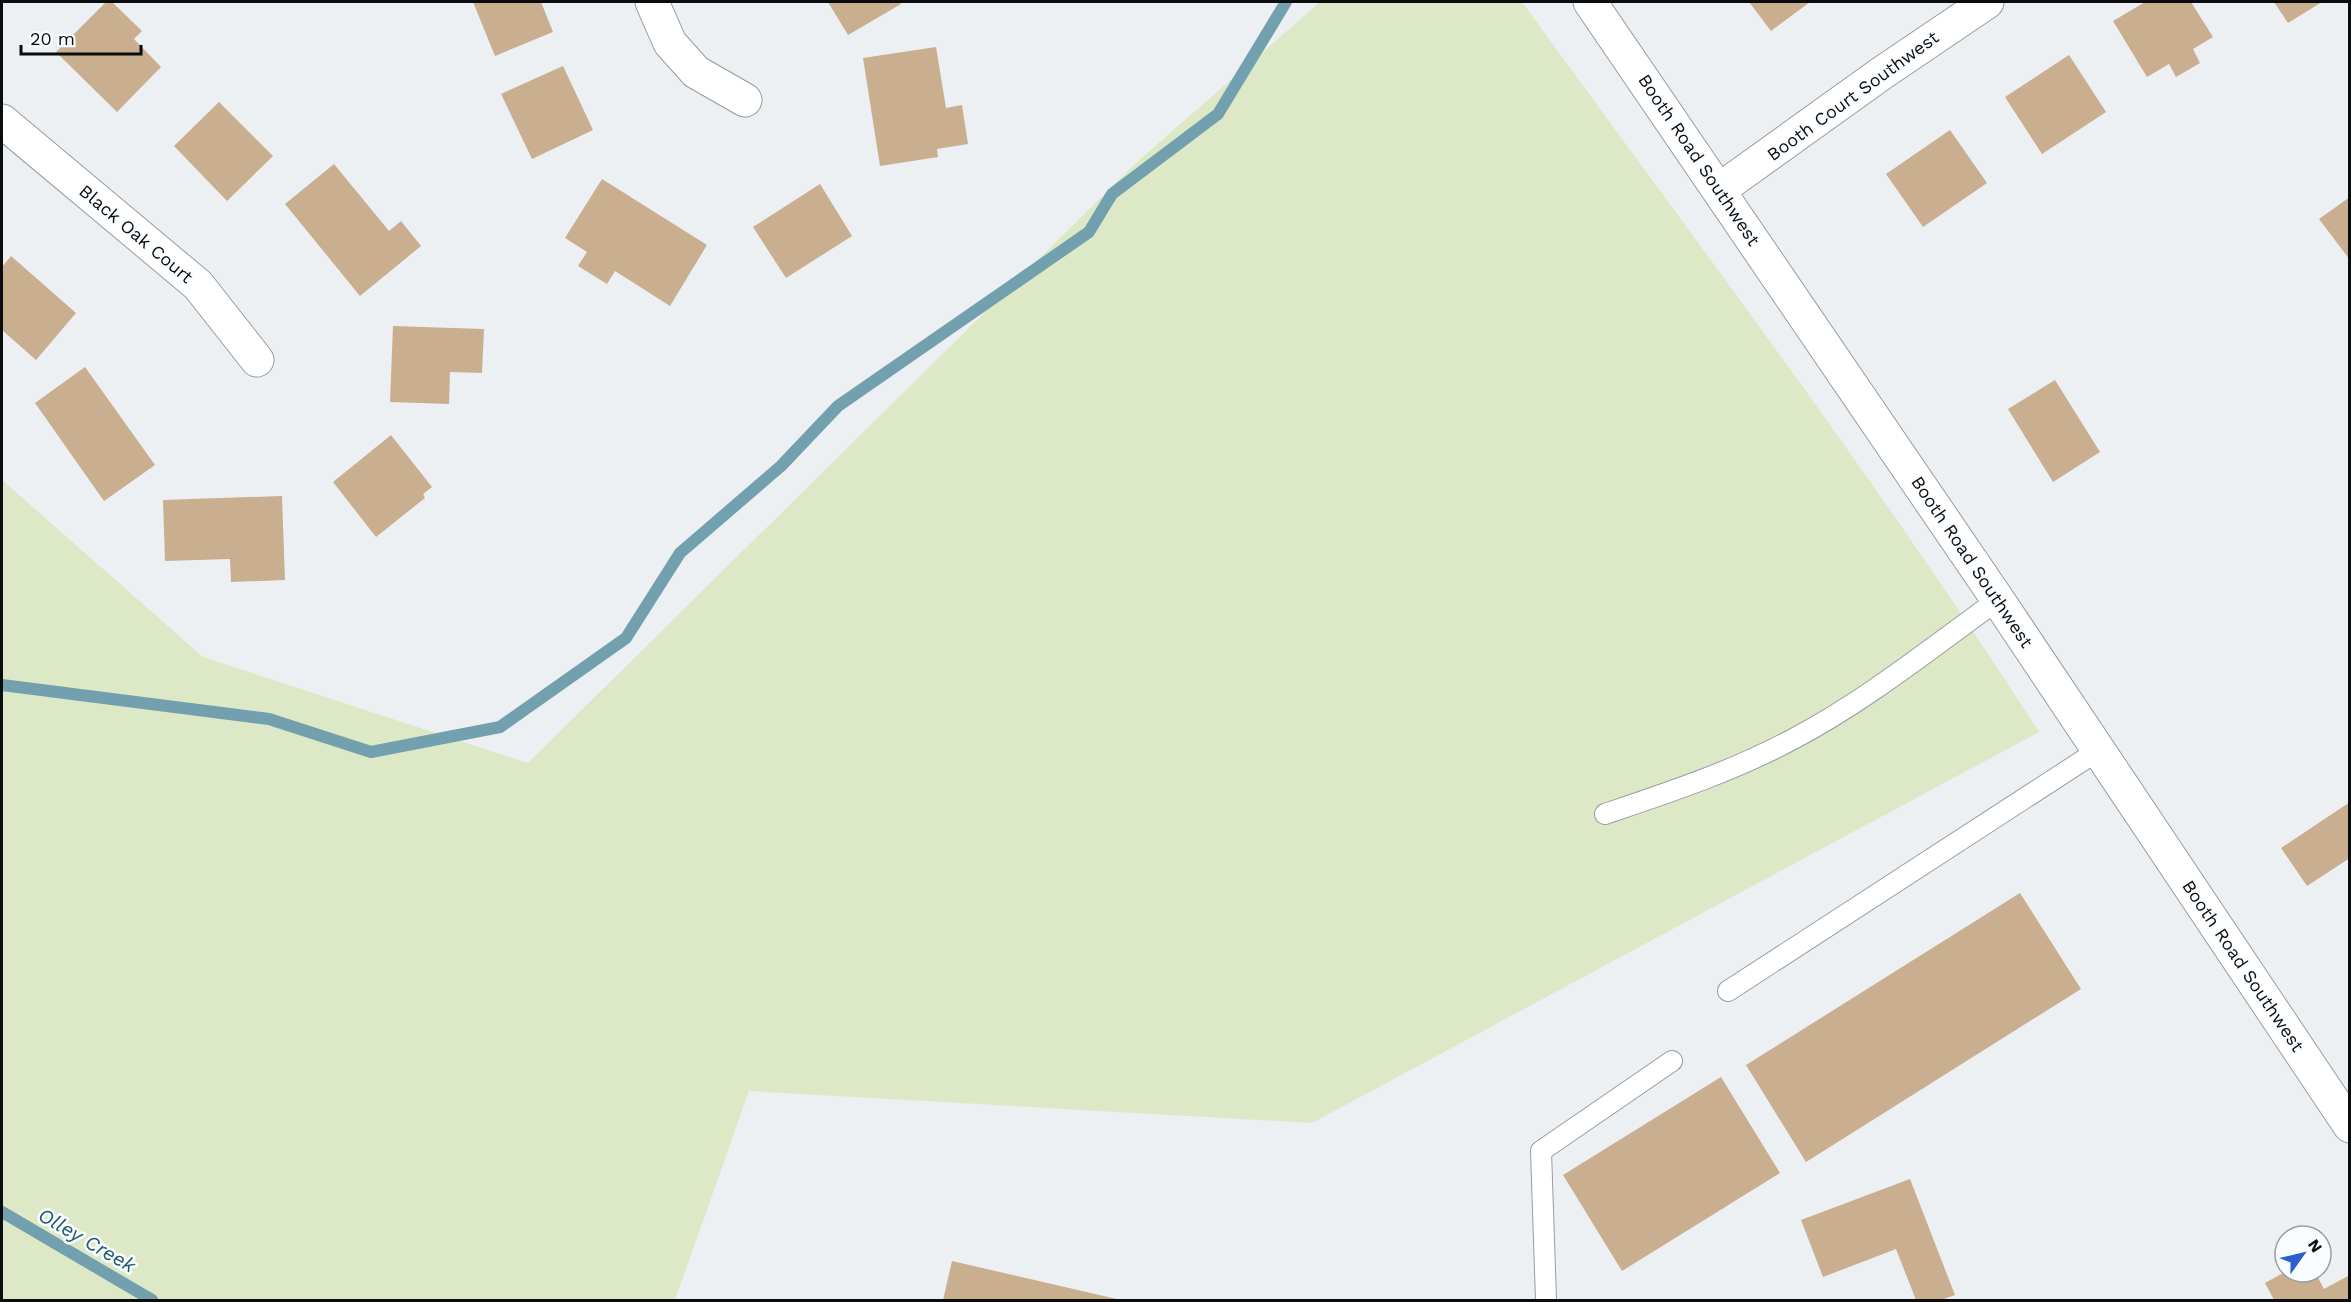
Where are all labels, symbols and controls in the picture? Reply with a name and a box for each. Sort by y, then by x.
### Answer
scale bar [21,18,141,56]
street label: Booth Court Southwest [1763,26,1943,165]
text: 20 m [30,28,75,49]
street label: Booth Road Southwest [1634,70,1765,250]
street label: Black Oak Court [75,180,198,287]
street label: Booth Road Southwest [1907,472,2038,652]
street label: Booth Road Southwest [2178,876,2309,1056]
water label: Olley Creek [34,1202,141,1278]
north arrow [2273,1224,2333,1284]
text: N [2304,1236,2326,1256]

